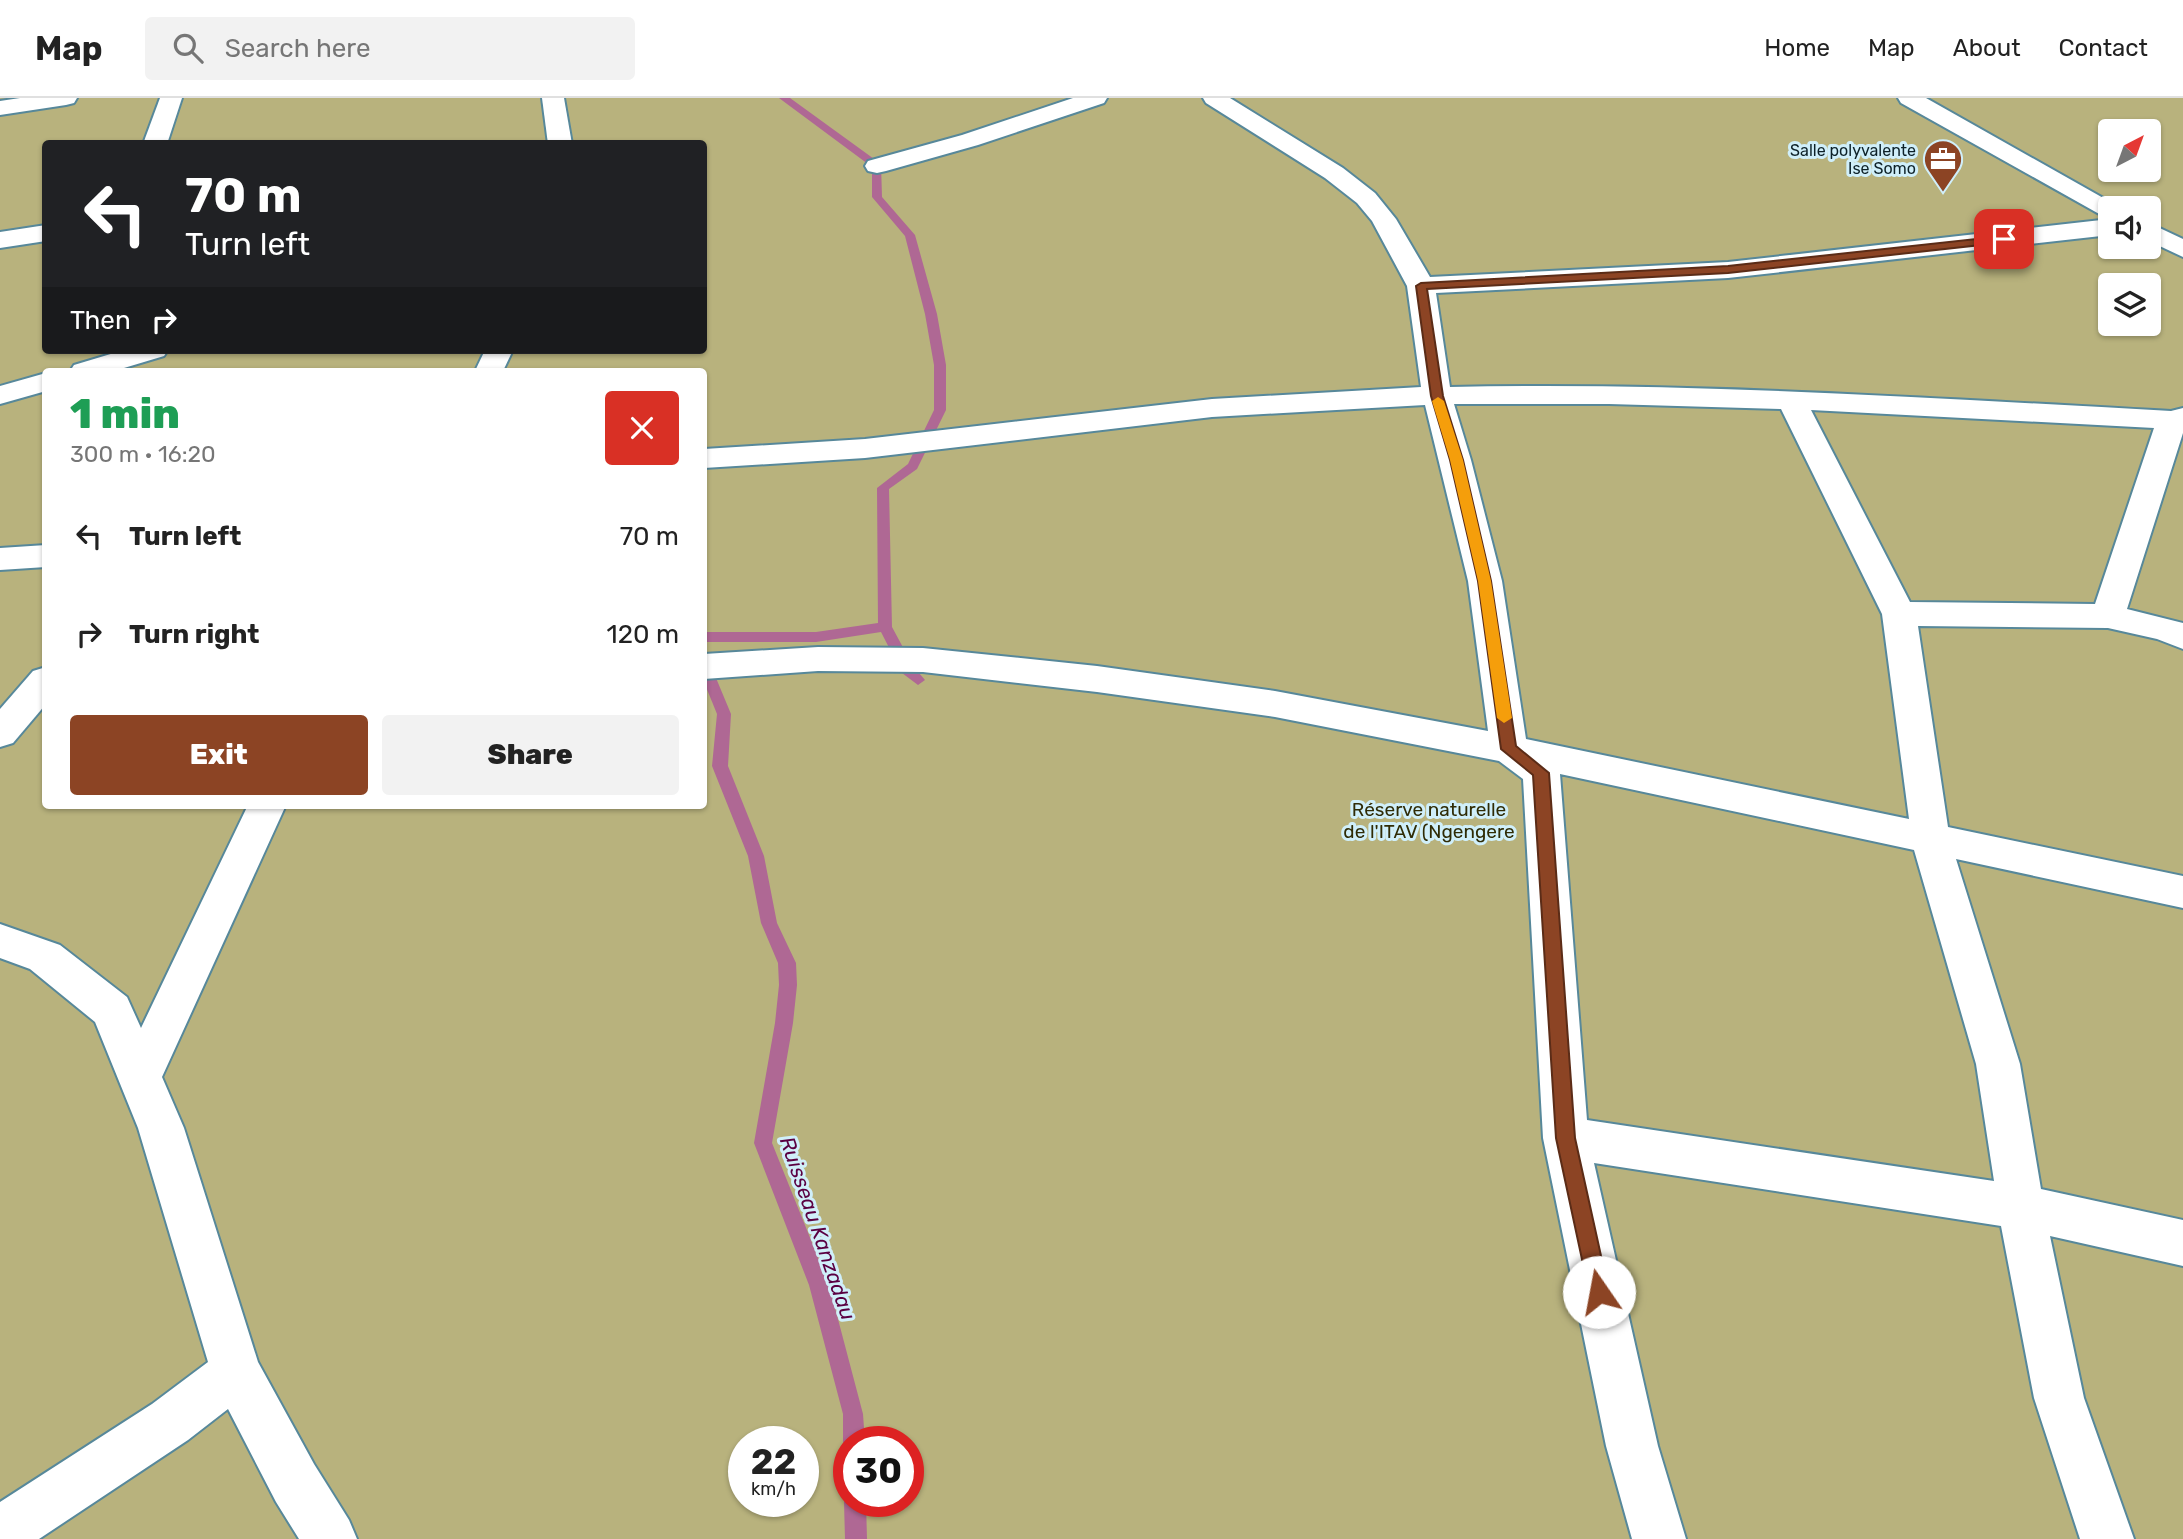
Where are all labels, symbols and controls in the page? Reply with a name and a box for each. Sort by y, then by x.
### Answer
search box [145,17,635,80]
text: Map [35,29,103,68]
icon: search [169,29,207,67]
text: Search here [225,33,370,64]
text: Home [1764,34,1830,62]
text: Map [1868,34,1915,62]
text: About [1953,34,2021,62]
text: Contact [2059,34,2148,62]
north arrow [2098,119,2161,182]
map controls [2098,119,2161,336]
office icon: Salle polyvalente Ise Somo [1922,138,1964,193]
place label: Salle polyvalente Ise Somo [1790,141,1916,178]
text: 70 m [185,166,302,224]
icon: left [70,168,161,259]
button: sound [2098,196,2161,259]
pin [1974,209,2034,269]
icon: arrive [1985,220,2023,258]
text: Turn left [185,225,310,263]
button: layers [2098,273,2161,336]
icon: right [145,301,183,339]
text: Then [70,305,131,336]
text: 1 min [70,389,180,439]
button: close [605,391,679,465]
text: 300 m · 16:20 [70,440,216,468]
icon: left [70,517,108,555]
text: Turn left [129,521,241,552]
text: 70 m [620,521,679,552]
icon: right [70,615,108,653]
text: Turn right [129,619,259,650]
text: 120 m [607,619,679,650]
button: Exit [70,715,368,795]
button: Share [382,715,679,795]
park label: Réserve naturelle de l'ITAV (Ngengere [1343,798,1515,843]
water label: Ruisseau Kanzadau [775,1133,861,1323]
position arrow [1562,1255,1636,1329]
speed limit sign: 30 [833,1426,924,1517]
text: 22 [751,1441,796,1483]
text: km/h [751,1478,796,1500]

